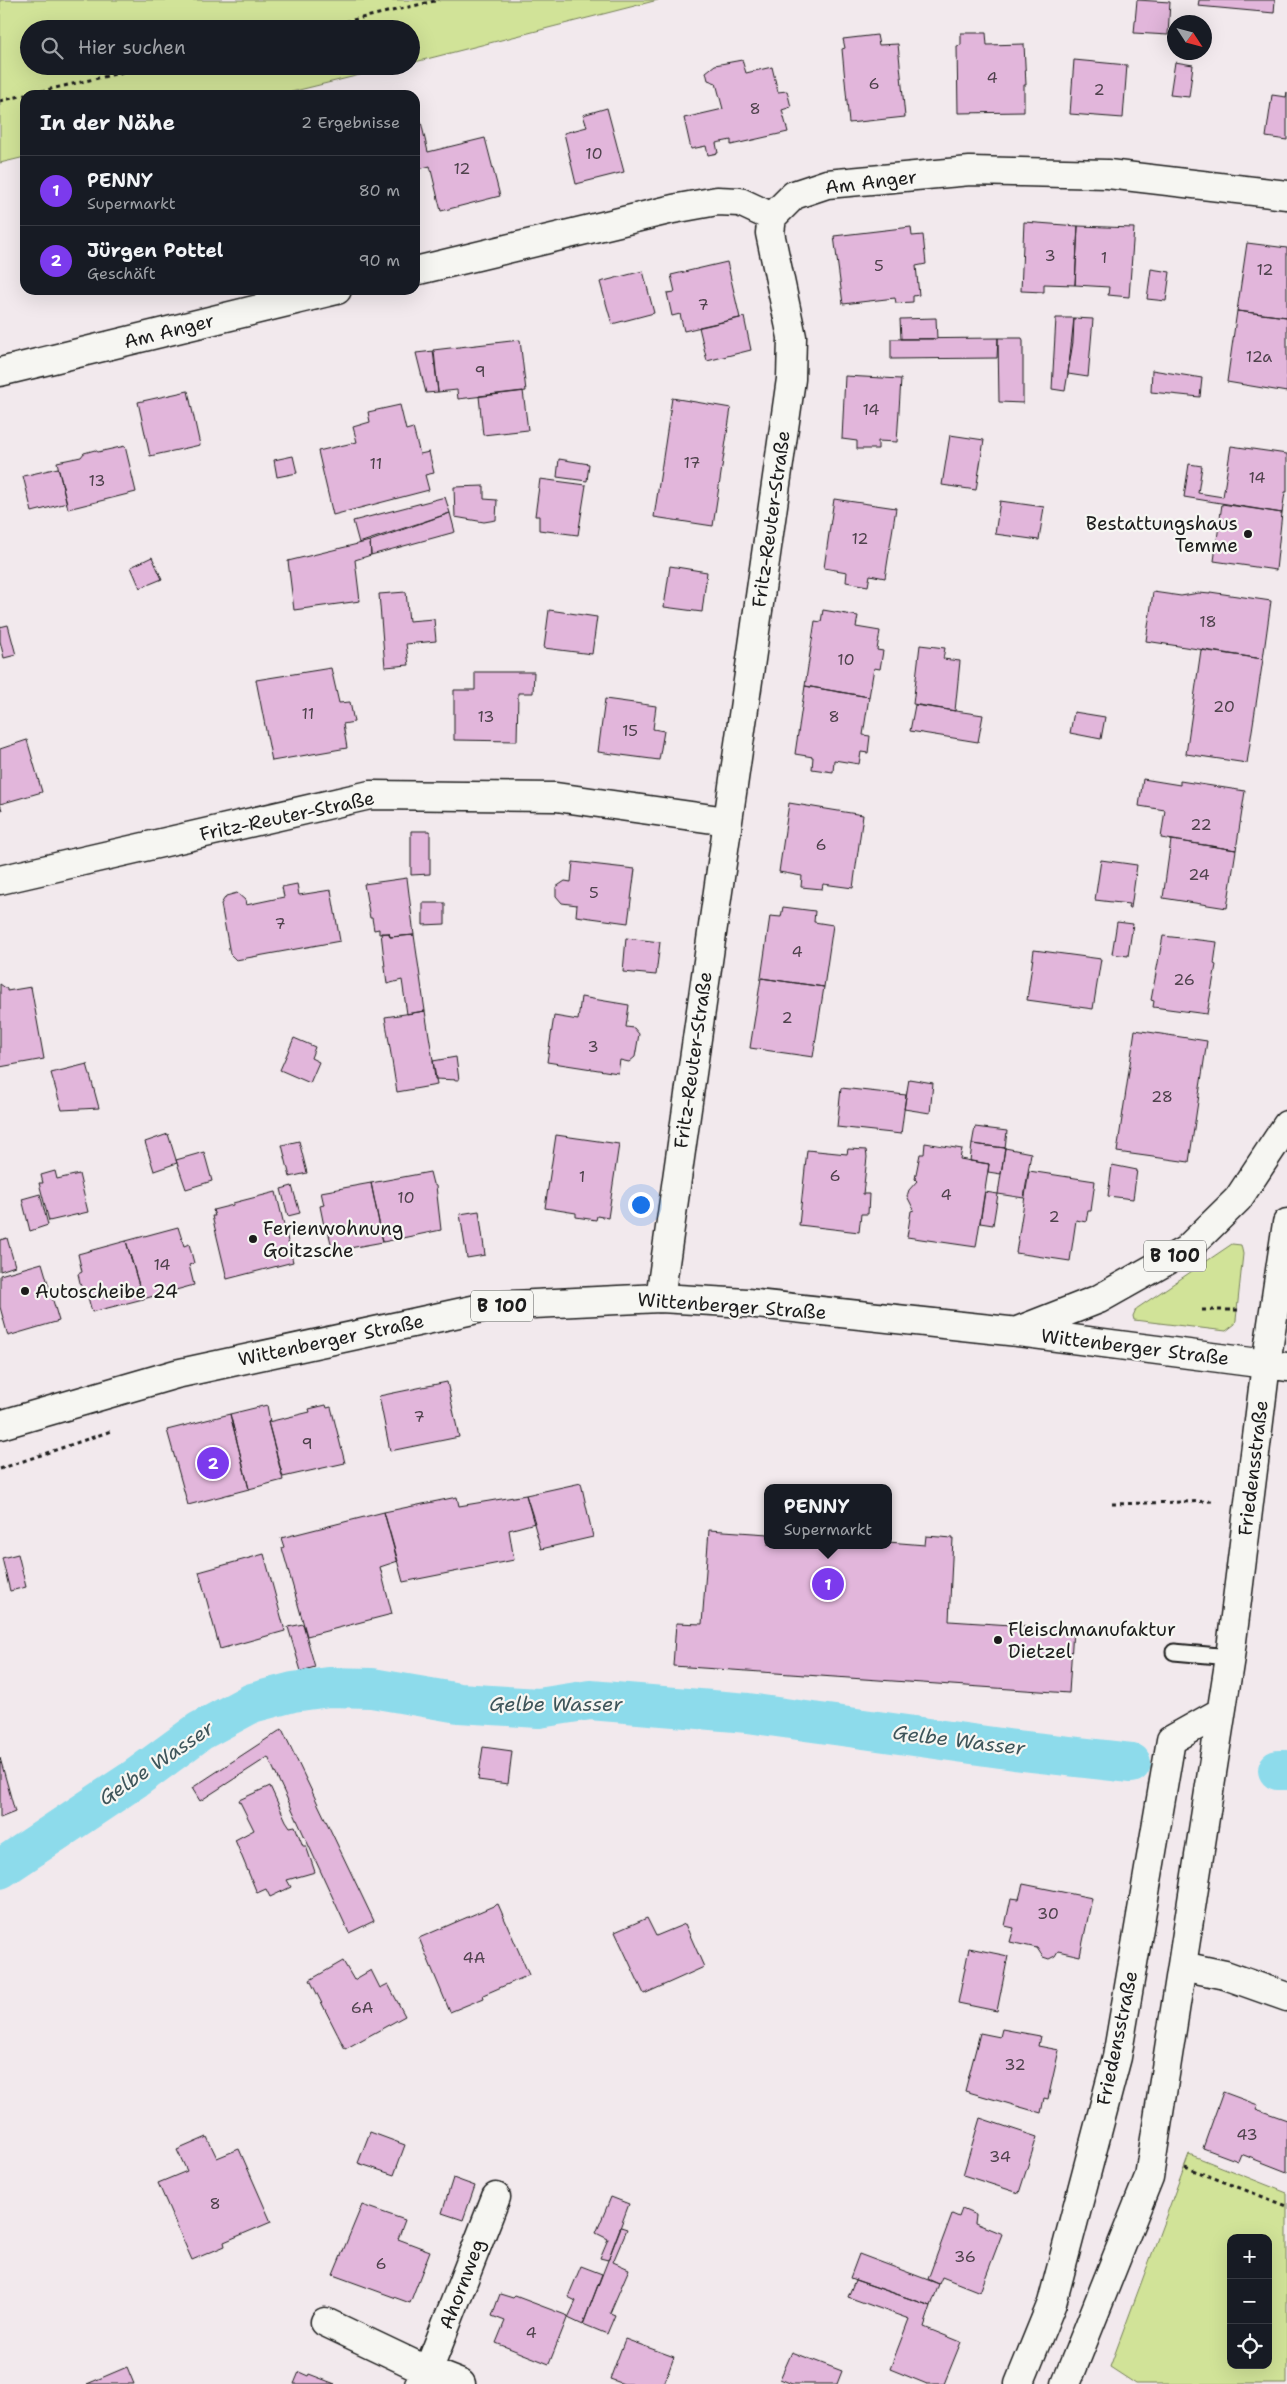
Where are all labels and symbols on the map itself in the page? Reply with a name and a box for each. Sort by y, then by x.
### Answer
north arrow [1167,15,1212,60]
house number: 4 [986,67,998,88]
house number: 6 [868,73,880,94]
house number: 2 [1093,79,1105,100]
house number: 8 [749,98,761,119]
house number: 10 [585,143,603,164]
house number: 12 [453,158,471,179]
street label: Am Anger [824,164,918,200]
house number: 3 [1044,245,1056,266]
house number: 1 [1101,247,1107,268]
house number: 5 [874,255,884,276]
house number: 12 [1256,259,1274,280]
house number: 7 [697,294,709,315]
street label: Am Anger [121,308,217,354]
house number: 12a [1246,346,1272,367]
house number: 9 [474,361,486,382]
house number: 14 [862,399,880,420]
street label: Fritz-Reuter-Straße [746,429,796,609]
house number: 17 [683,452,701,473]
house number: 11 [370,453,382,474]
house number: 14 [1248,467,1266,488]
house number: 13 [88,470,106,491]
place label: Bestattungshaus Temme [1086,511,1238,558]
house number: 12 [851,528,869,549]
marker: Bestattungshaus Temme [1242,528,1254,540]
house number: 18 [1199,611,1217,632]
house number: 10 [837,649,855,670]
house number: 20 [1213,696,1235,717]
house number: 11 [302,703,314,724]
house number: 13 [477,706,495,727]
house number: 8 [828,706,840,727]
house number: 15 [622,720,638,741]
street label: Fritz-Reuter-Straße [197,785,377,847]
house number: 22 [1190,814,1212,835]
house number: 6 [815,834,827,855]
house number: 24 [1188,864,1210,885]
house number: 5 [589,882,599,903]
house number: 7 [274,913,286,934]
house number: 4 [791,941,803,962]
house number: 26 [1173,969,1195,990]
street label: Fritz-Reuter-Straße [668,970,718,1150]
house number: 2 [781,1007,793,1028]
house number: 3 [587,1036,599,1057]
house number: 28 [1151,1086,1173,1107]
house number: 6 [829,1165,841,1186]
house number: 1 [579,1166,585,1187]
house number: 4 [940,1184,952,1205]
house number: 10 [397,1187,415,1208]
your location [628,1192,654,1218]
house number: 2 [1048,1206,1060,1227]
place label: Ferienwohnung Goitzsche [263,1216,403,1263]
marker: Ferienwohnung Goitzsche [247,1233,259,1245]
road number: B 100 [1144,1240,1206,1272]
house number: 14 [153,1254,171,1275]
place label: Autoscheibe 24 [35,1279,178,1304]
marker: Autoscheibe 24 [19,1285,31,1297]
street label: Wittenberger Straße [637,1287,827,1325]
road number: B 100 [471,1290,533,1322]
street label: Wittenberger Straße [236,1308,426,1372]
street label: Wittenberger Straße [1039,1323,1231,1371]
street label: Friedensstraße [1232,1399,1274,1537]
house number: 7 [413,1406,425,1427]
house number: 9 [301,1433,313,1454]
pin: 2 [197,1444,229,1482]
pin: 1 [812,1565,844,1603]
place label: Fleischmanufaktur Dietzel [1008,1617,1176,1664]
marker: Fleischmanufaktur Dietzel [992,1634,1004,1646]
water label: Gelbe Wasser [489,1691,623,1717]
water label: Gelbe Wasser [93,1715,219,1811]
water label: Gelbe Wasser [891,1719,1027,1761]
house number: 30 [1037,1903,1059,1924]
house number: 4A [463,1947,485,1968]
street label: Friedensstraße [1091,1969,1143,2107]
house number: 6A [351,1997,373,2018]
house number: 32 [1004,2054,1026,2075]
house number: 43 [1236,2124,1258,2145]
house number: 34 [989,2146,1011,2167]
house number: 8 [209,2193,221,2214]
street label: Ahornweg [433,2235,491,2333]
house number: 36 [954,2246,976,2267]
house number: 6 [375,2253,387,2274]
house number: 4 [525,2322,537,2343]

